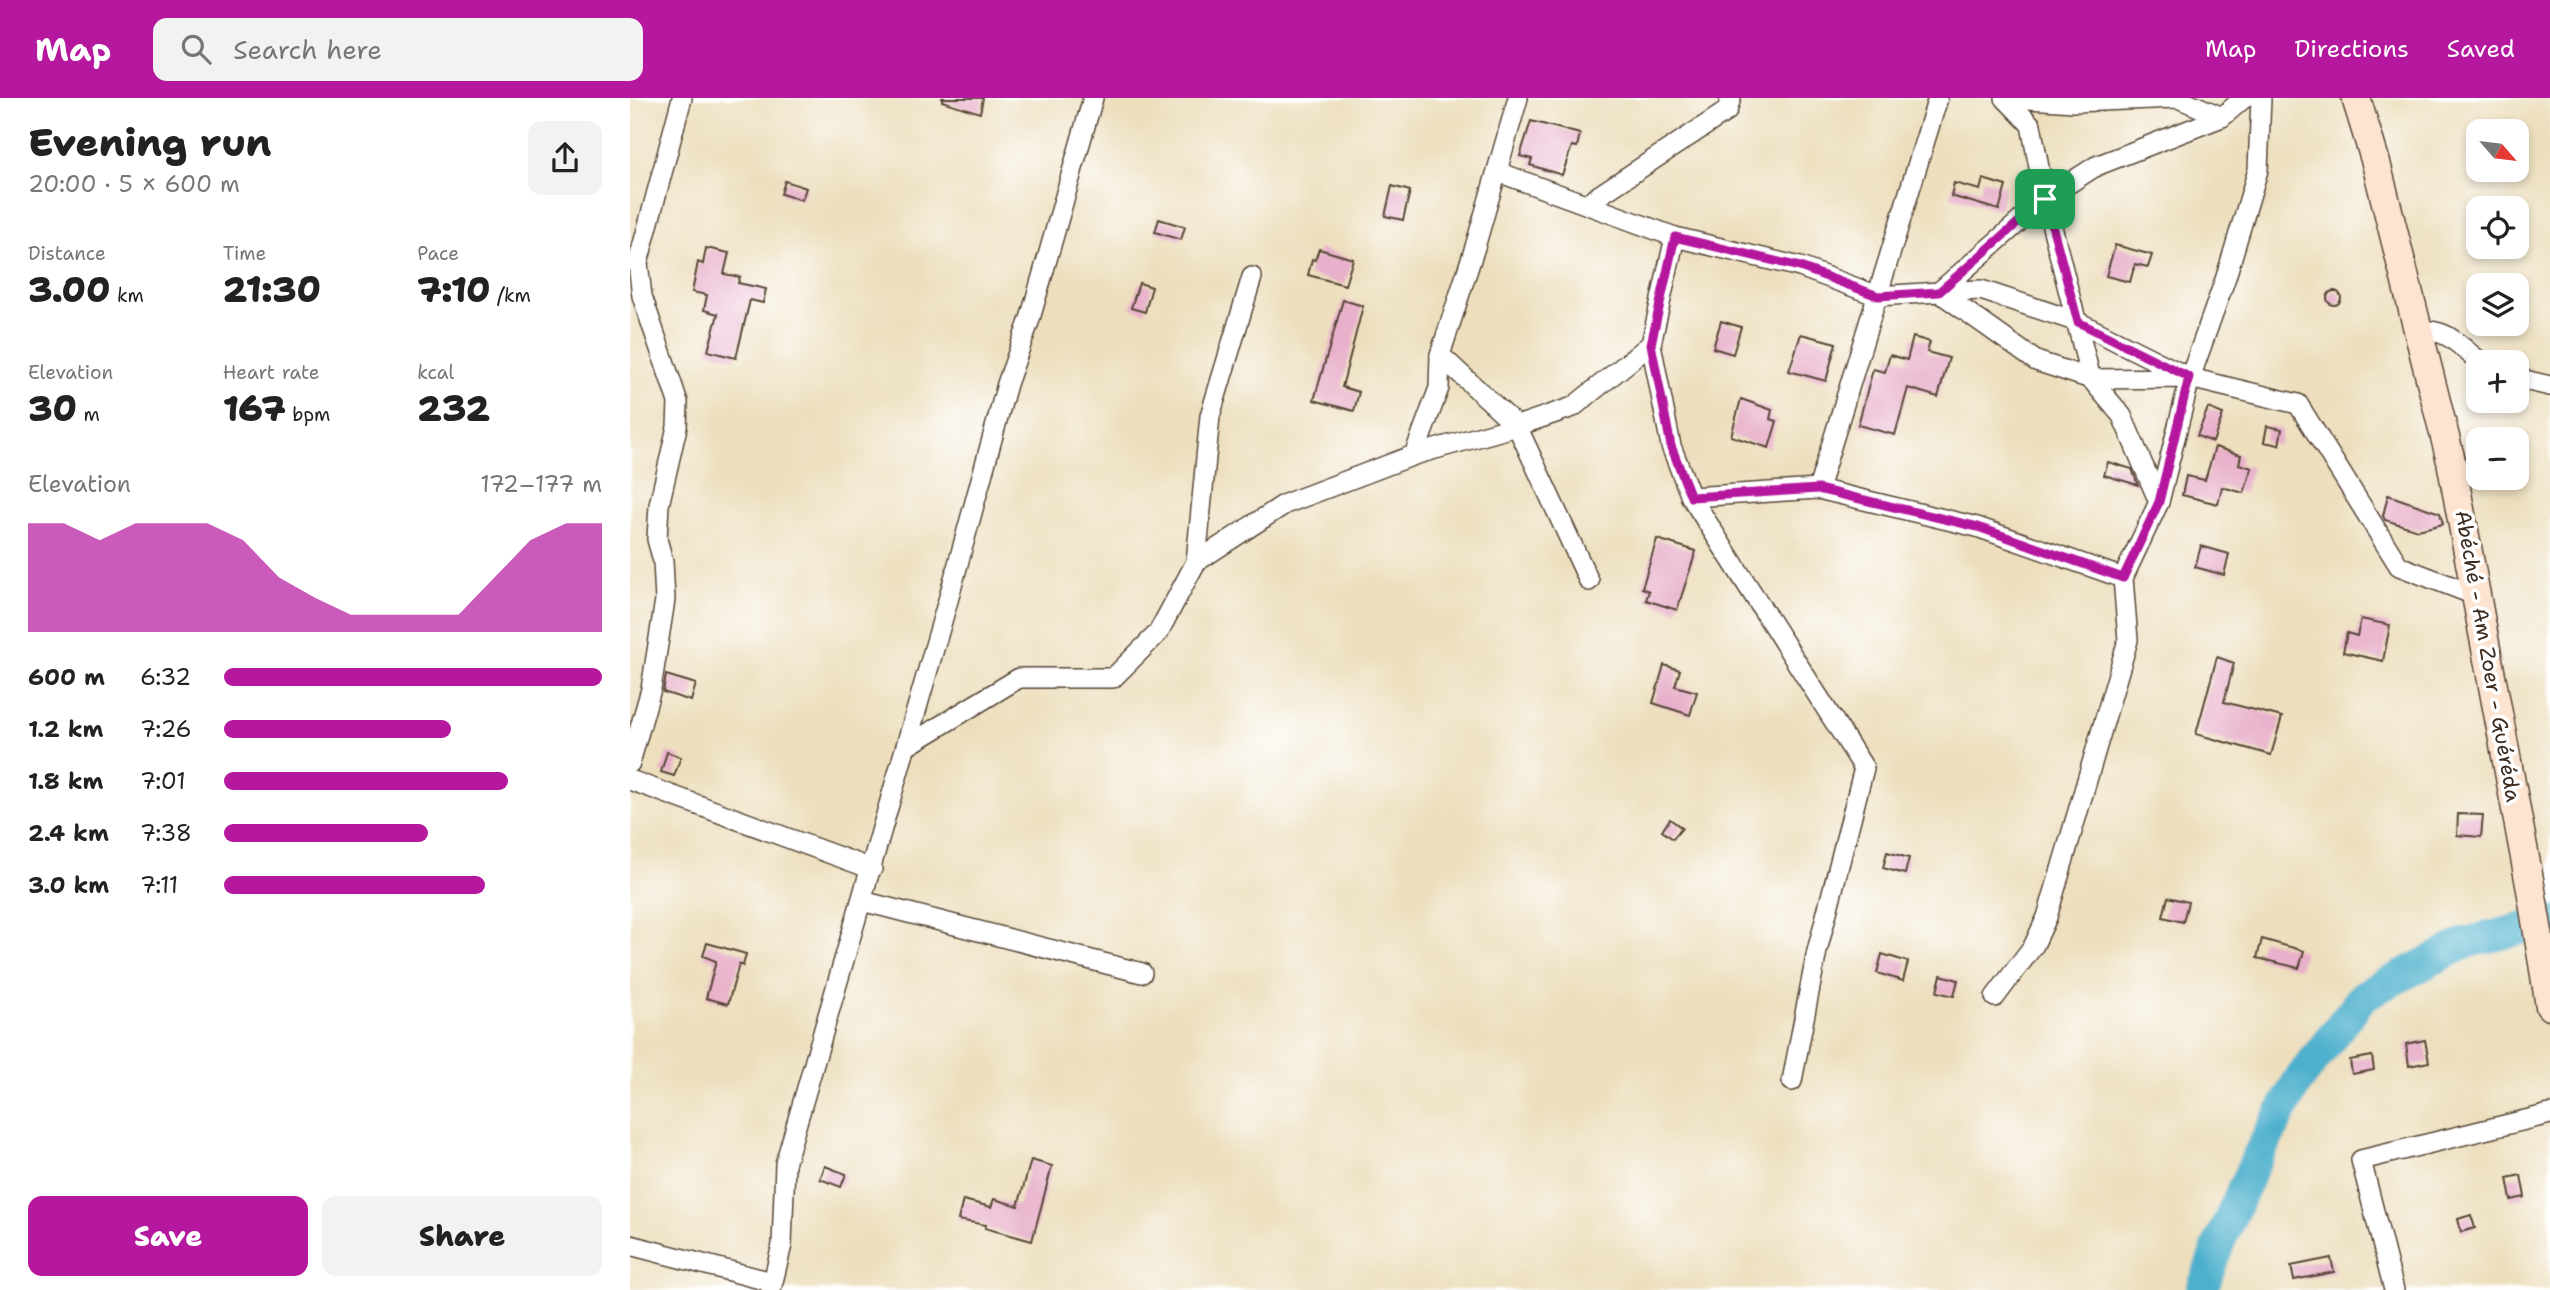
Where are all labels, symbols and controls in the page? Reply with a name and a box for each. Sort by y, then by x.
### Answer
search box [153,18,643,81]
text: Map [35,27,111,72]
icon: search [177,30,215,68]
text: Search here [233,32,382,67]
text: Map [2205,33,2256,65]
text: Directions [2294,33,2409,65]
text: Saved [2447,33,2515,65]
text: Evening run [28,117,271,168]
north arrow [2466,119,2529,182]
map controls [2466,119,2529,490]
button: share [528,121,602,195]
text: 20:00 · 5 × 600 m [28,169,240,199]
pin [2015,169,2075,229]
icon: arrive [2026,180,2064,218]
button: locate [2466,196,2529,259]
text: Distance [28,241,106,266]
text: Time [223,241,266,266]
text: Pace [417,241,459,266]
text: 3.00 [28,266,110,313]
text: 21:30 [223,266,321,313]
text: 7:10 [417,266,491,313]
button: layers [2466,273,2529,336]
text: km [110,283,144,308]
text: /km [491,283,531,308]
button: + [2466,350,2529,413]
text: Elevation [28,360,113,385]
text: Heart rate [223,360,319,385]
text: kcal [417,360,454,385]
text: 30 [28,385,77,432]
text: 167 [223,385,286,432]
text: 232 [417,385,490,432]
text: m [77,402,100,427]
text: bpm [286,402,330,427]
button: − [2466,427,2529,490]
text: Elevation [28,469,131,499]
text: 172–177 m [480,469,602,499]
street label: Abéché - Am Zoer - Guéréda [2449,508,2527,804]
text: 600 m [28,662,105,692]
text: 6:32 [140,662,191,692]
text: 1.2 km [28,714,104,744]
text: 7:26 [140,714,192,744]
text: 1.8 km [28,766,103,796]
text: 7:01 [140,766,186,796]
text: 2.4 km [28,818,109,848]
text: 7:38 [140,818,192,848]
text: 3.0 km [28,870,109,900]
text: 7:11 [140,870,178,900]
button: Save [28,1196,308,1276]
button: Share [322,1196,602,1276]

